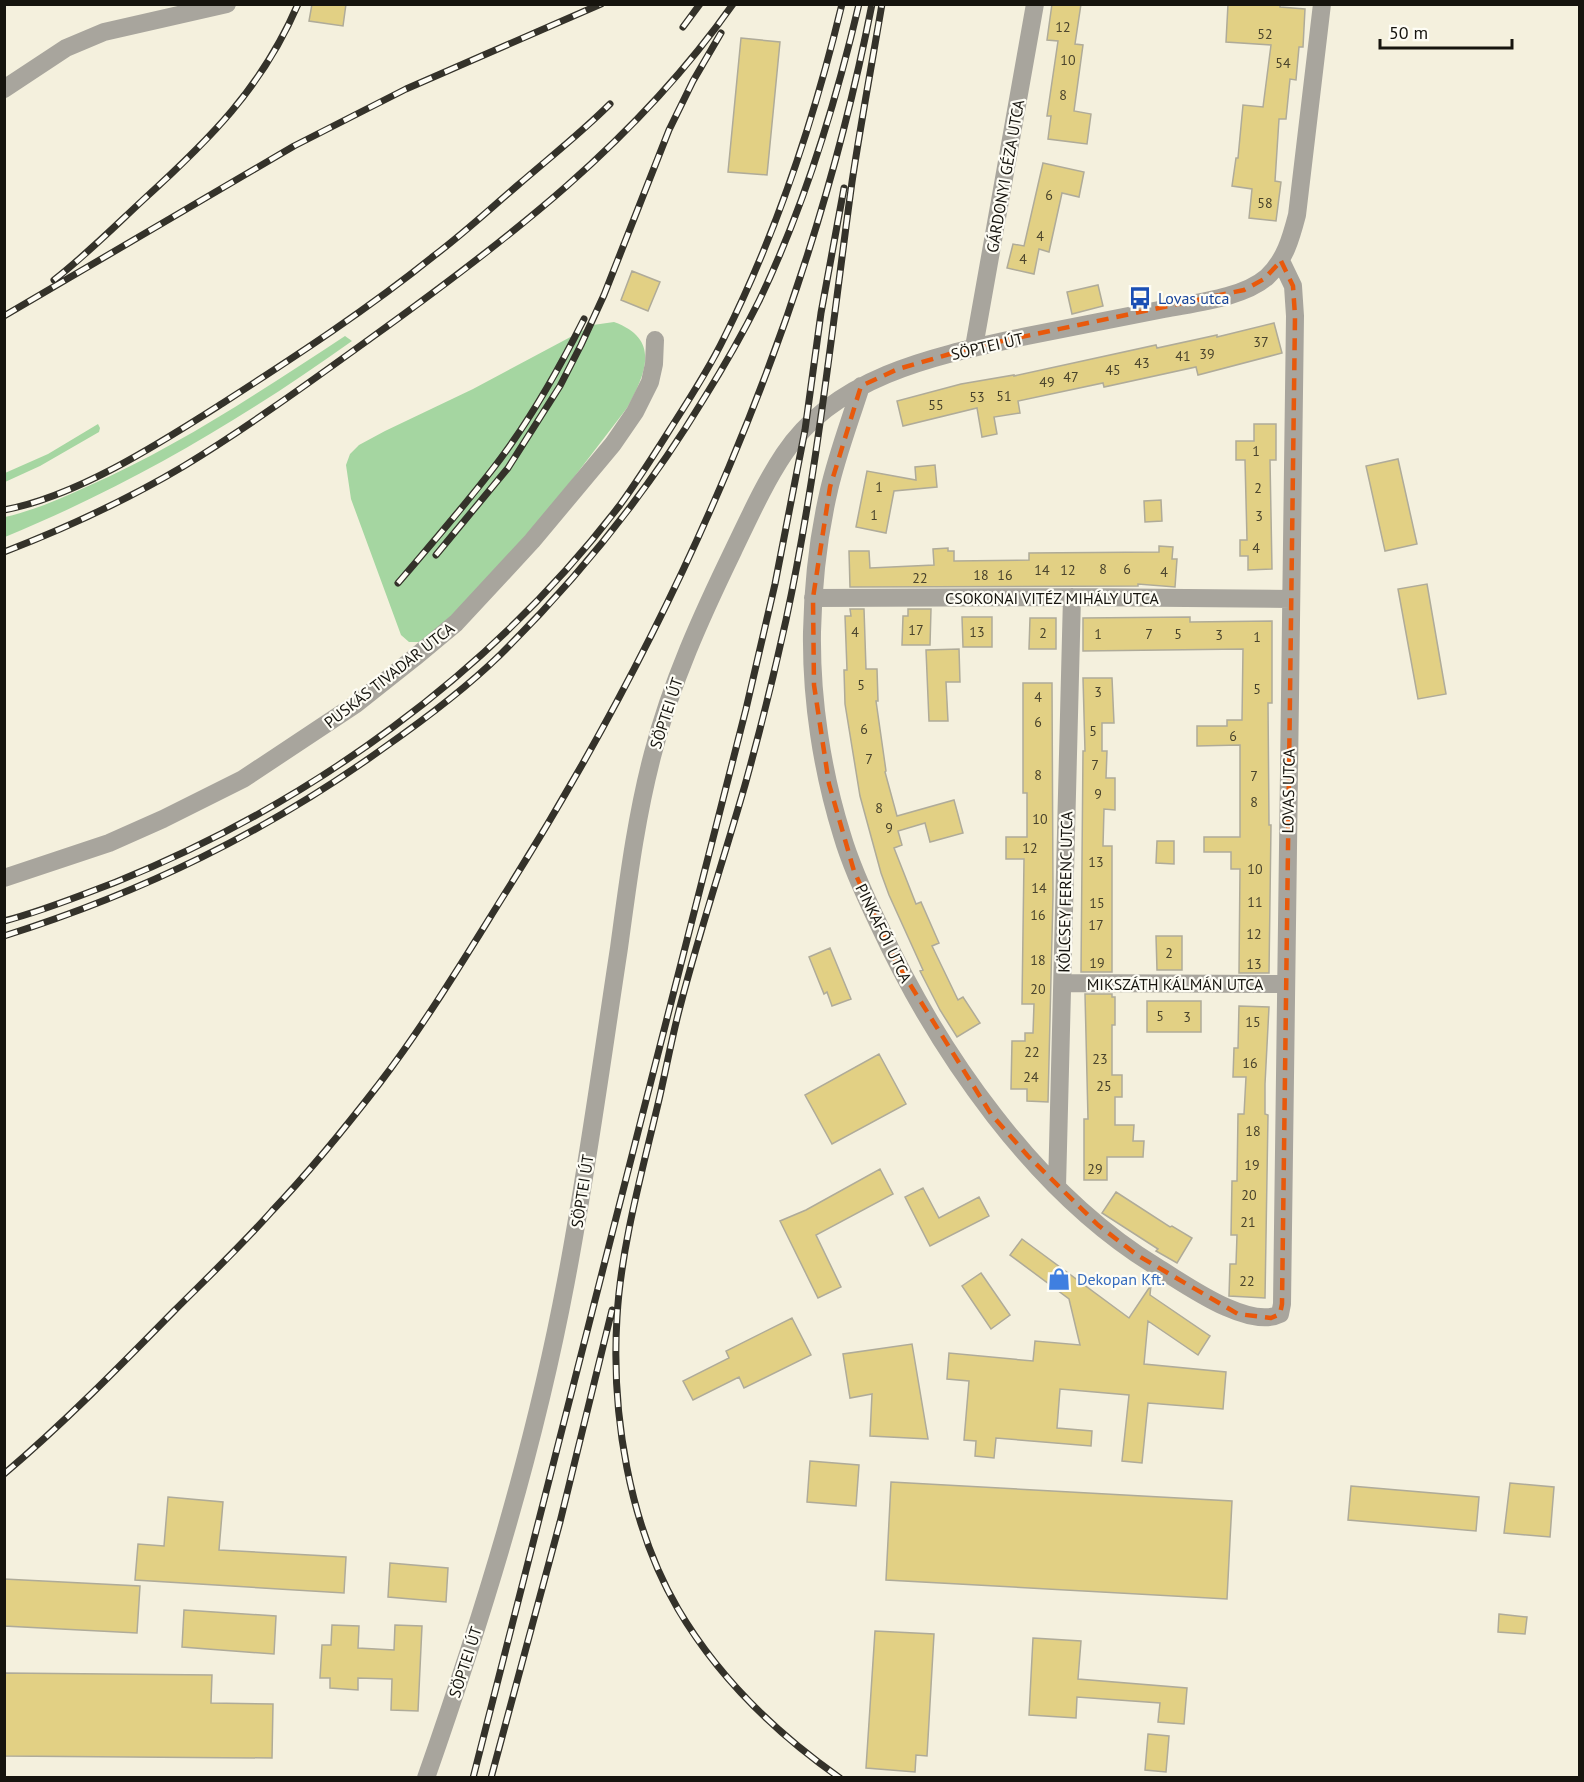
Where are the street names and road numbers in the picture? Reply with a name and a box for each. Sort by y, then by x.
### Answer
street label: GÁRDONYI GÉZA UTCA [982,97,1028,254]
street label: SÖPTEI ÚT [949,328,1025,364]
street label: CSOKONAI VITÉZ MIHÁLY UTCA [945,588,1160,608]
street label: PUSKÁS TIVADAR UTCA [320,618,459,732]
street label: SÖPTEI ÚT [645,675,687,751]
street label: LOVAS UTCA [1277,748,1299,834]
street label: KÖLCSEY FERENC UTCA [1054,811,1076,973]
street label: PINKAFŐI UTCA [851,880,917,986]
street label: MIKSZÁTH KÁLMÁN UTCA [1087,974,1264,994]
street label: SÖPTEI ÚT [566,1153,598,1229]
street label: SÖPTEI ÚT [444,1624,486,1700]

